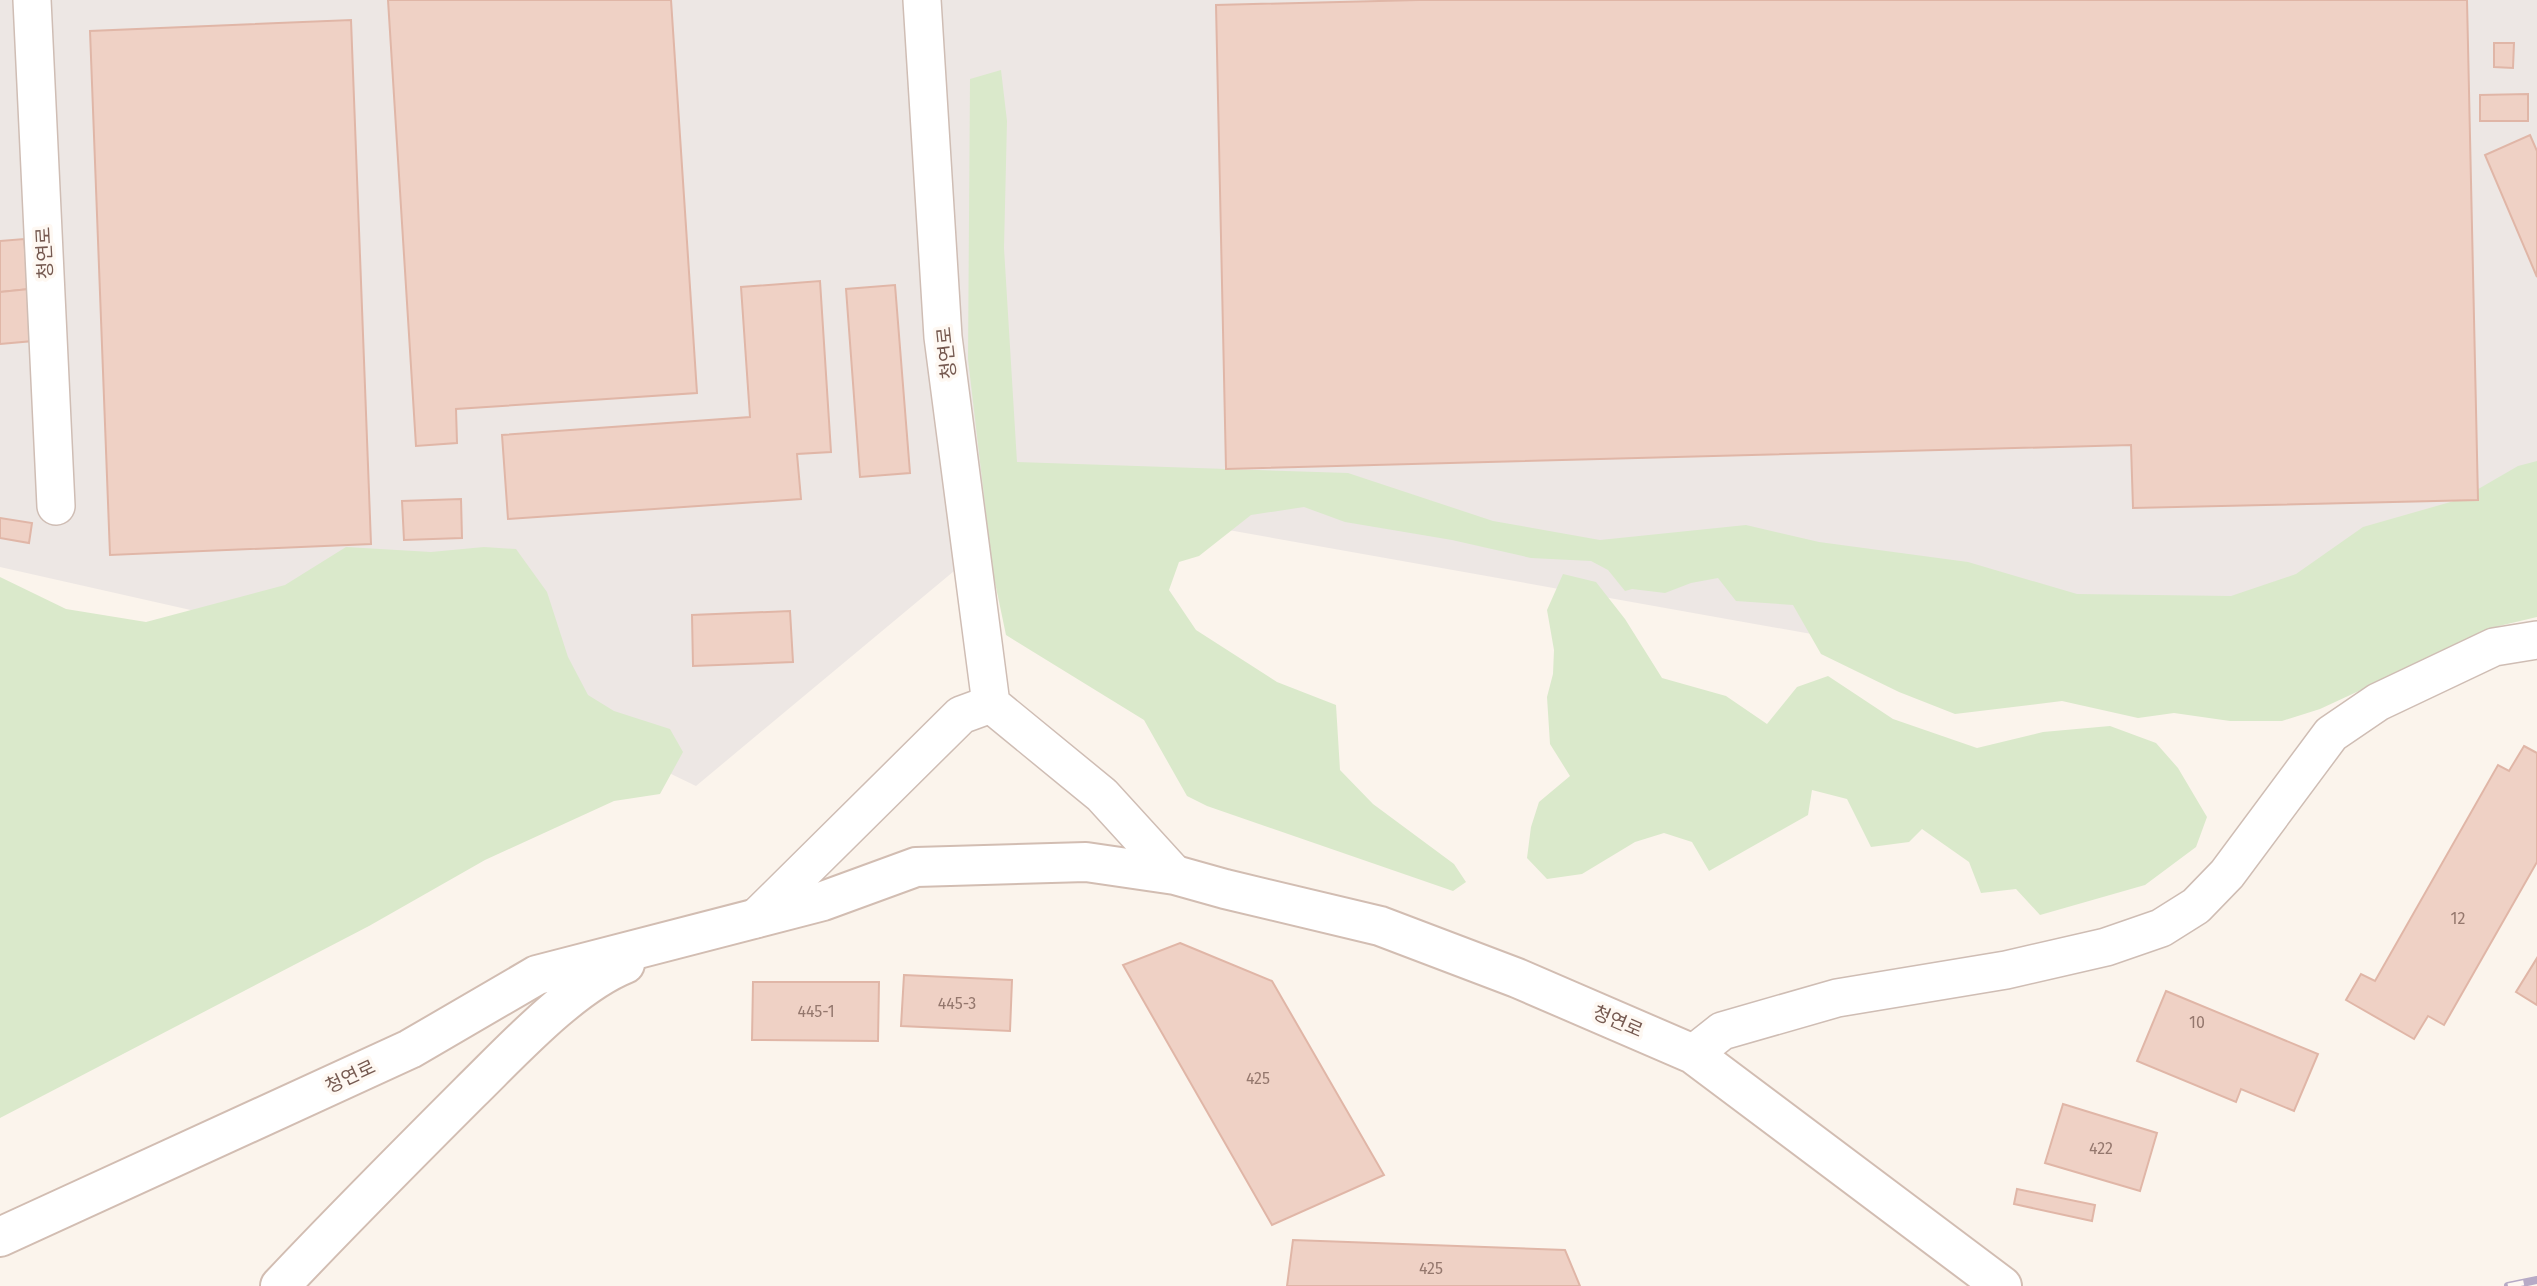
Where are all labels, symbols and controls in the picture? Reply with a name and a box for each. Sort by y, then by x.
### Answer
street label: 청연로 [32,226,57,280]
street label: 청연로 [932,326,961,380]
house number: 12 [2451,909,2465,928]
house number: 445-3 [938,994,976,1013]
street label: 청연로 [1589,1001,1646,1042]
house number: 445-1 [797,1002,835,1021]
house number: 10 [2189,1013,2205,1032]
street label: 청연로 [322,1055,379,1098]
house number: 425 [1246,1069,1270,1088]
house number: 422 [2089,1139,2113,1158]
house number: 425 [1419,1259,1443,1278]

